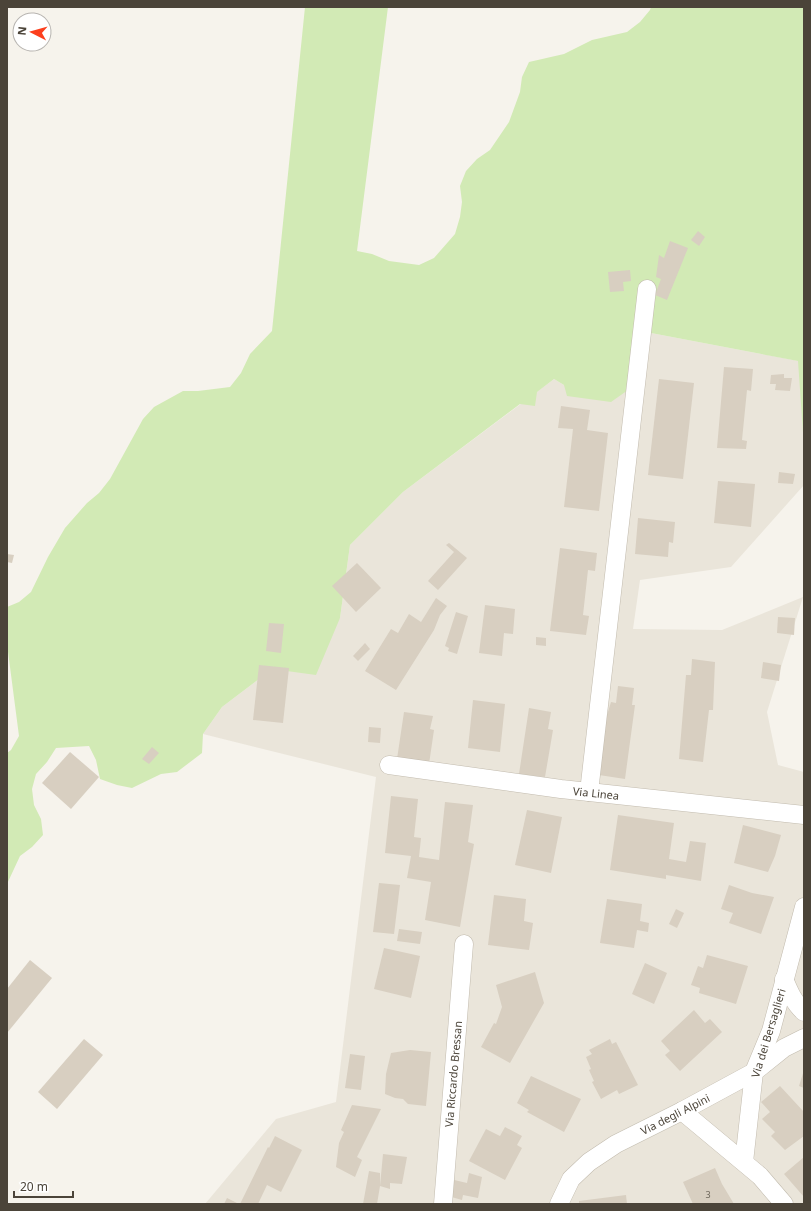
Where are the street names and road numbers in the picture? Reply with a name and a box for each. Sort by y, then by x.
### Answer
street label: Via Linea [572,783,620,803]
street label: Via dei Bersaglieri [747,987,789,1079]
street label: Via Riccardo Bressan [441,1020,465,1128]
street label: Via degli Alpini [638,1090,712,1138]

